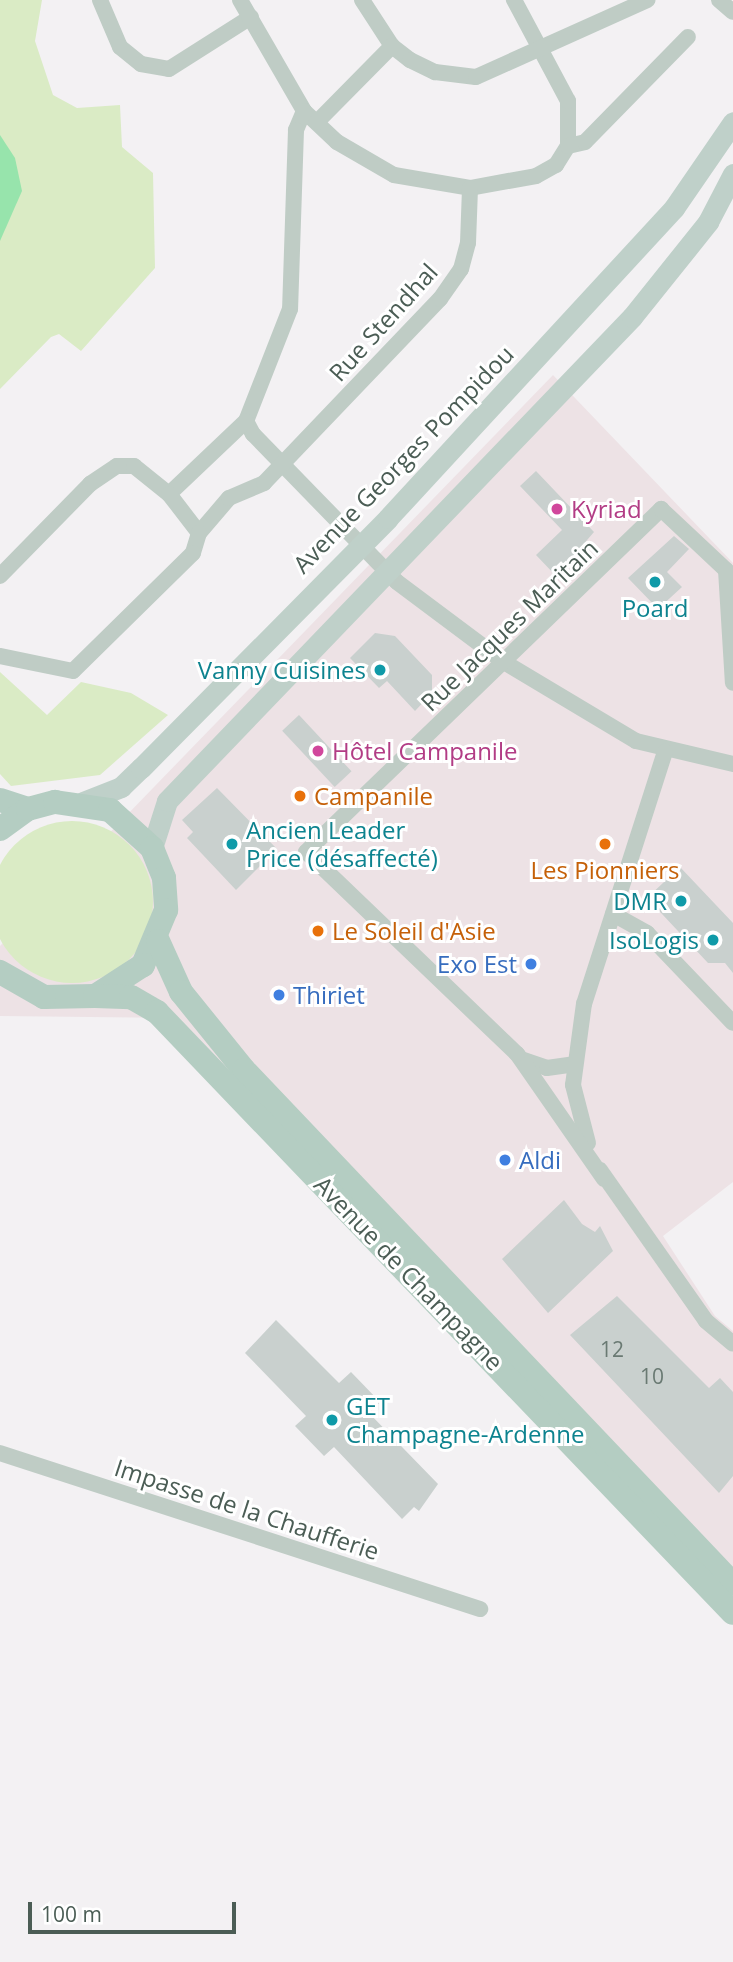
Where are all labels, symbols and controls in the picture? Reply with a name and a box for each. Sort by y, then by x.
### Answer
street label: Rue Stendhal [323,257,443,387]
street label: Avenue Georges Pompidou [287,339,519,579]
place label: Kyriad [571,495,642,523]
marker: Kyriad [549,501,565,517]
street label: Rue Jacques Maritain [415,533,603,717]
marker: Poard [647,574,663,590]
place label: Poard [622,594,688,622]
place label: Vanny Cuisines [198,656,366,684]
marker: Vanny Cuisines [372,662,388,678]
place label: Hôtel Campanile [332,737,517,765]
marker: Hôtel Campanile [310,743,326,759]
place label: Campanile [314,782,433,810]
marker: Campanile [292,788,308,804]
place label: Ancien Leader Price (désaffecté) [246,816,438,872]
marker: Ancien Leader Price (désaffecté) [224,836,240,852]
marker: Les Pionniers [597,836,613,852]
place label: Les Pionniers [531,856,679,884]
place label: DMR [613,887,667,915]
marker: DMR [673,893,689,909]
place label: Le Soleil d'Asie [332,917,496,945]
marker: Le Soleil d'Asie [310,923,326,939]
place label: IsoLogis [609,926,699,954]
marker: IsoLogis [705,932,721,948]
place label: Exo Est [437,950,517,978]
marker: Exo Est [523,956,539,972]
place label: Thiriet [293,981,365,1009]
marker: Thiriet [271,987,287,1003]
place label: Aldi [519,1146,561,1174]
marker: Aldi [497,1152,513,1168]
street label: Avenue de Champagne [309,1170,509,1376]
house number: 12 [600,1336,624,1362]
house number: 10 [640,1363,664,1389]
place label: GET Champagne-Ardenne [346,1392,584,1448]
marker: GET Champagne-Ardenne [324,1412,340,1428]
street label: Impasse de la Chaufferie [111,1453,383,1565]
scale bar [32,1888,240,1932]
text: 100 m [41,1900,102,1928]

